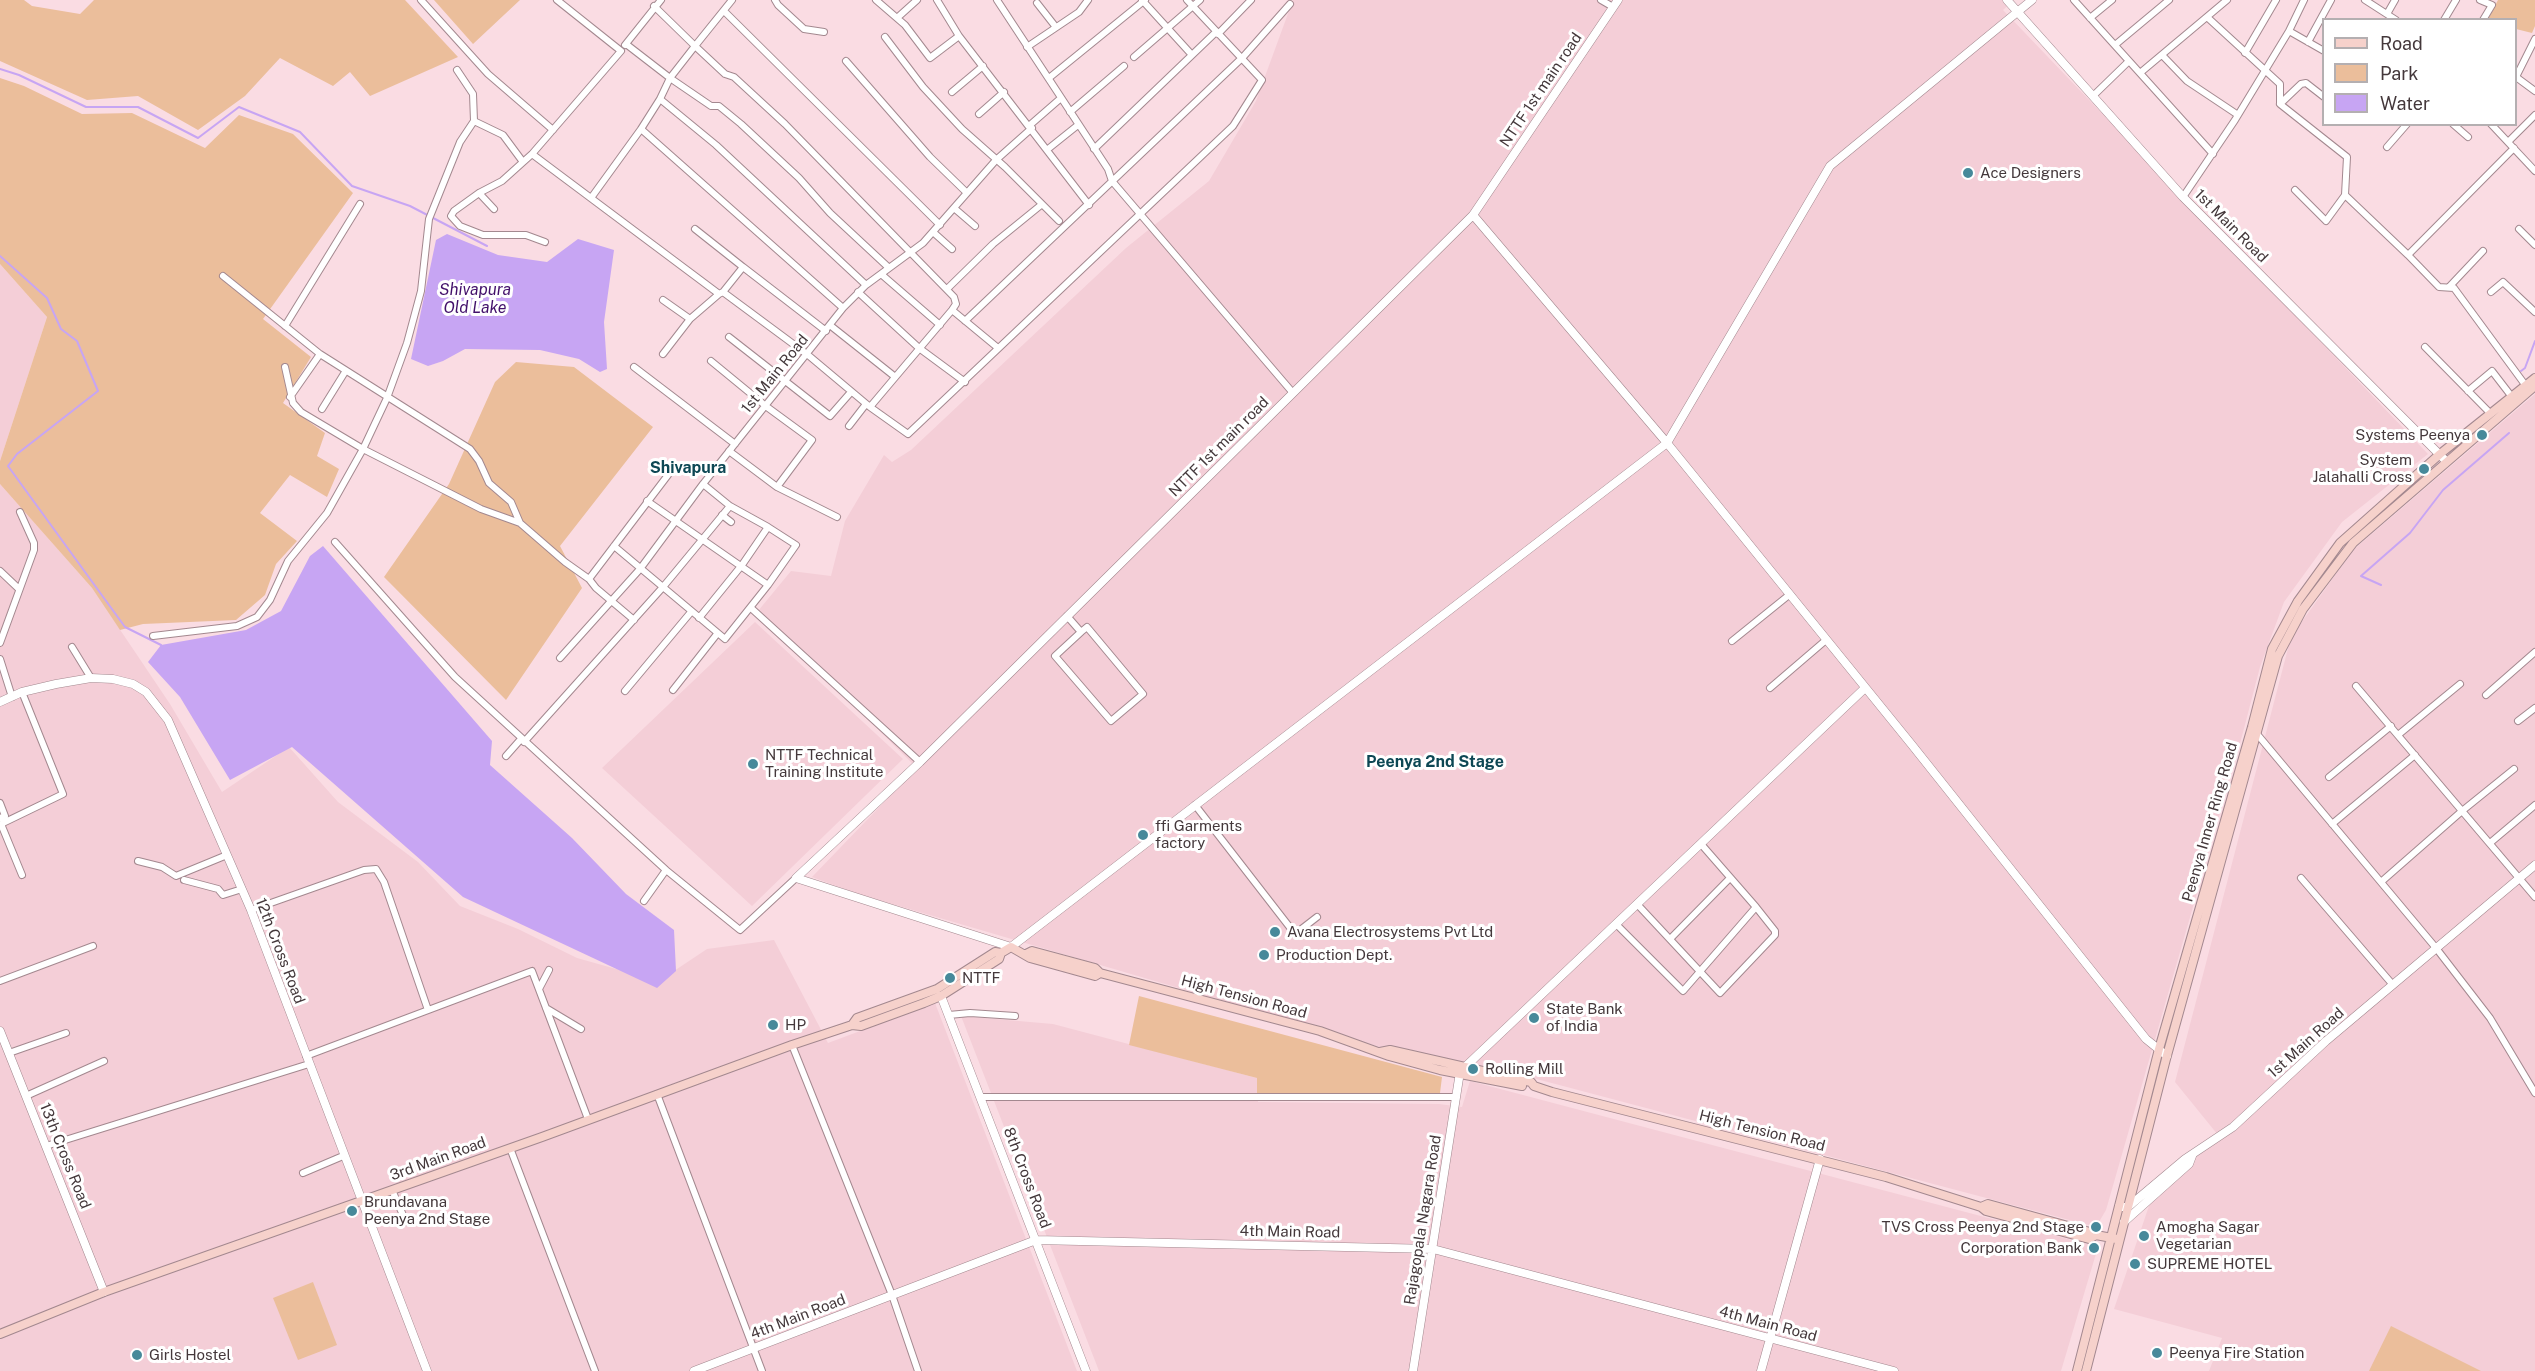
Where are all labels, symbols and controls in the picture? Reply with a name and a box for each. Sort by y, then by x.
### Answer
legend [2322,18,2517,126]
street label: NTTF 1st main road [1496,30,1586,150]
text: Road [2380,33,2423,54]
text: Park [2380,63,2418,84]
text: Water [2380,93,2430,114]
place label: Ace Designers [1980,164,2081,182]
marker: Ace Designers [1961,166,1975,180]
street label: 1st Main Road [2191,186,2271,266]
water label: Shivapura Old Lake [439,280,511,318]
street label: 1st Main Road [738,331,812,417]
street label: NTTF 1st main road [1165,393,1273,501]
place label: Systems Peenya [2355,426,2470,444]
marker: Systems Peenya [2475,428,2489,442]
place label: System Jalahalli Cross [2312,451,2412,486]
district label: Shivapura [650,458,726,478]
marker: System Jalahalli Cross [2417,462,2431,476]
street label: Peenya Inner Ring Road [2179,740,2241,904]
place label: NTTF Technical Training Institute [765,746,884,781]
district label: Peenya 2nd Stage [1366,752,1504,772]
marker: NTTF Technical Training Institute [746,757,760,771]
place label: ffi Garments factory [1155,817,1242,852]
marker: ffi Garments factory [1136,828,1150,842]
street label: 12th Cross Road [252,895,308,1007]
place label: Avana Electrosystems Pvt Ltd [1287,923,1493,941]
marker: Avana Electrosystems Pvt Ltd [1268,925,1282,939]
place label: Production Dept. [1276,946,1392,964]
marker: Production Dept. [1257,948,1271,962]
place label: NTTF [962,969,1000,987]
marker: NTTF [943,971,957,985]
street label: High Tension Road [1179,972,1309,1022]
place label: State Bank of India [1546,1000,1623,1035]
street label: 1st Main Road [2264,1004,2348,1082]
marker: State Bank of India [1527,1011,1541,1025]
place label: HP [785,1016,806,1034]
marker: HP [766,1018,780,1032]
place label: Rolling Mill [1485,1060,1564,1078]
marker: Rolling Mill [1466,1062,1480,1076]
street label: 13th Cross Road [36,1100,94,1212]
street label: High Tension Road [1697,1107,1827,1155]
street label: 8th Cross Road [999,1125,1055,1231]
street label: 3rd Main Road [387,1133,489,1185]
street label: Rajagopala Nagara Road [1401,1134,1445,1306]
place label: Brundavana Peenya 2nd Stage [364,1193,490,1228]
marker: Brundavana Peenya 2nd Stage [345,1204,359,1218]
place label: TVS Cross Peenya 2nd Stage [1881,1218,2084,1236]
place label: Amogha Sagar Vegetarian [2156,1218,2260,1253]
marker: TVS Cross Peenya 2nd Stage [2089,1220,2103,1234]
street label: 4th Main Road [1239,1222,1341,1242]
marker: Amogha Sagar Vegetarian [2137,1229,2151,1243]
place label: Corporation Bank [1961,1239,2082,1257]
marker: Corporation Bank [2087,1241,2101,1255]
place label: SUPREME HOTEL [2147,1255,2273,1273]
marker: SUPREME HOTEL [2128,1257,2142,1271]
street label: 4th Main Road [748,1291,848,1343]
street label: 4th Main Road [1717,1302,1819,1346]
place label: Peenya Fire Station [2169,1344,2304,1362]
place label: Girls Hostel [149,1346,231,1364]
marker: Peenya Fire Station [2150,1346,2164,1360]
marker: Girls Hostel [130,1348,144,1362]

